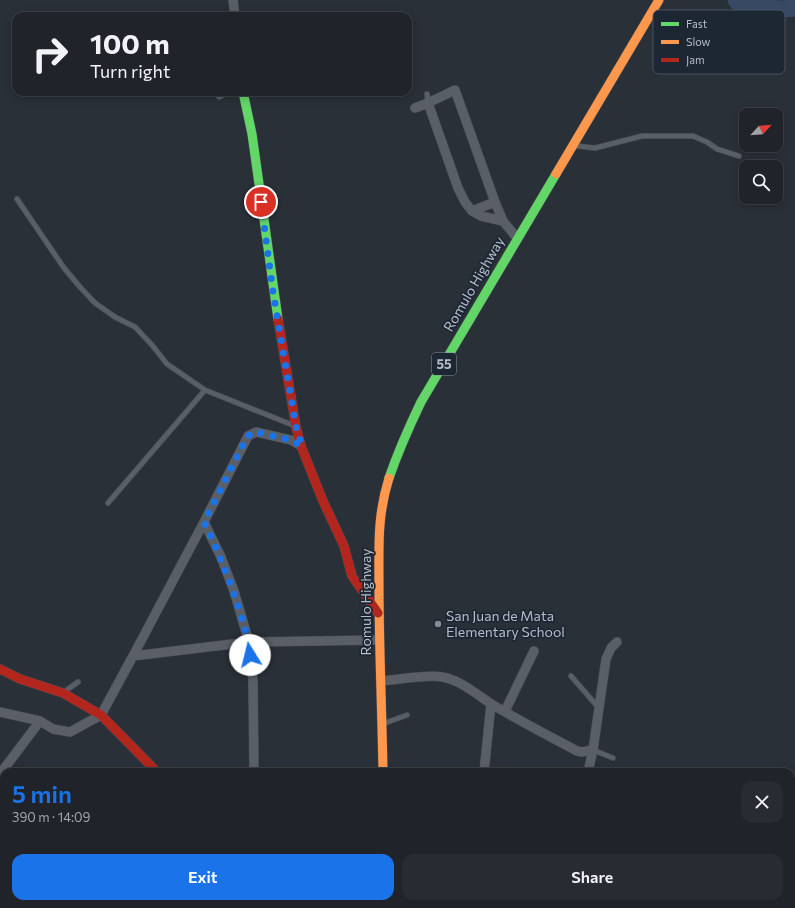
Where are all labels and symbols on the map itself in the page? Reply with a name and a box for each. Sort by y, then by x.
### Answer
legend [653,10,785,74]
text: Fast [686,17,708,30]
text: Slow [686,35,711,48]
text: Jam [686,53,705,67]
north arrow [739,108,783,152]
pin [244,185,278,219]
street label: Romulo Highway [439,233,508,334]
road number: 55 [432,353,456,375]
street label: Romulo Highway [357,549,374,655]
place label: San Juan de Mata Elementary School [446,607,565,640]
marker: San Juan de Mata Elementary School [433,619,443,629]
position arrow [229,634,271,676]

